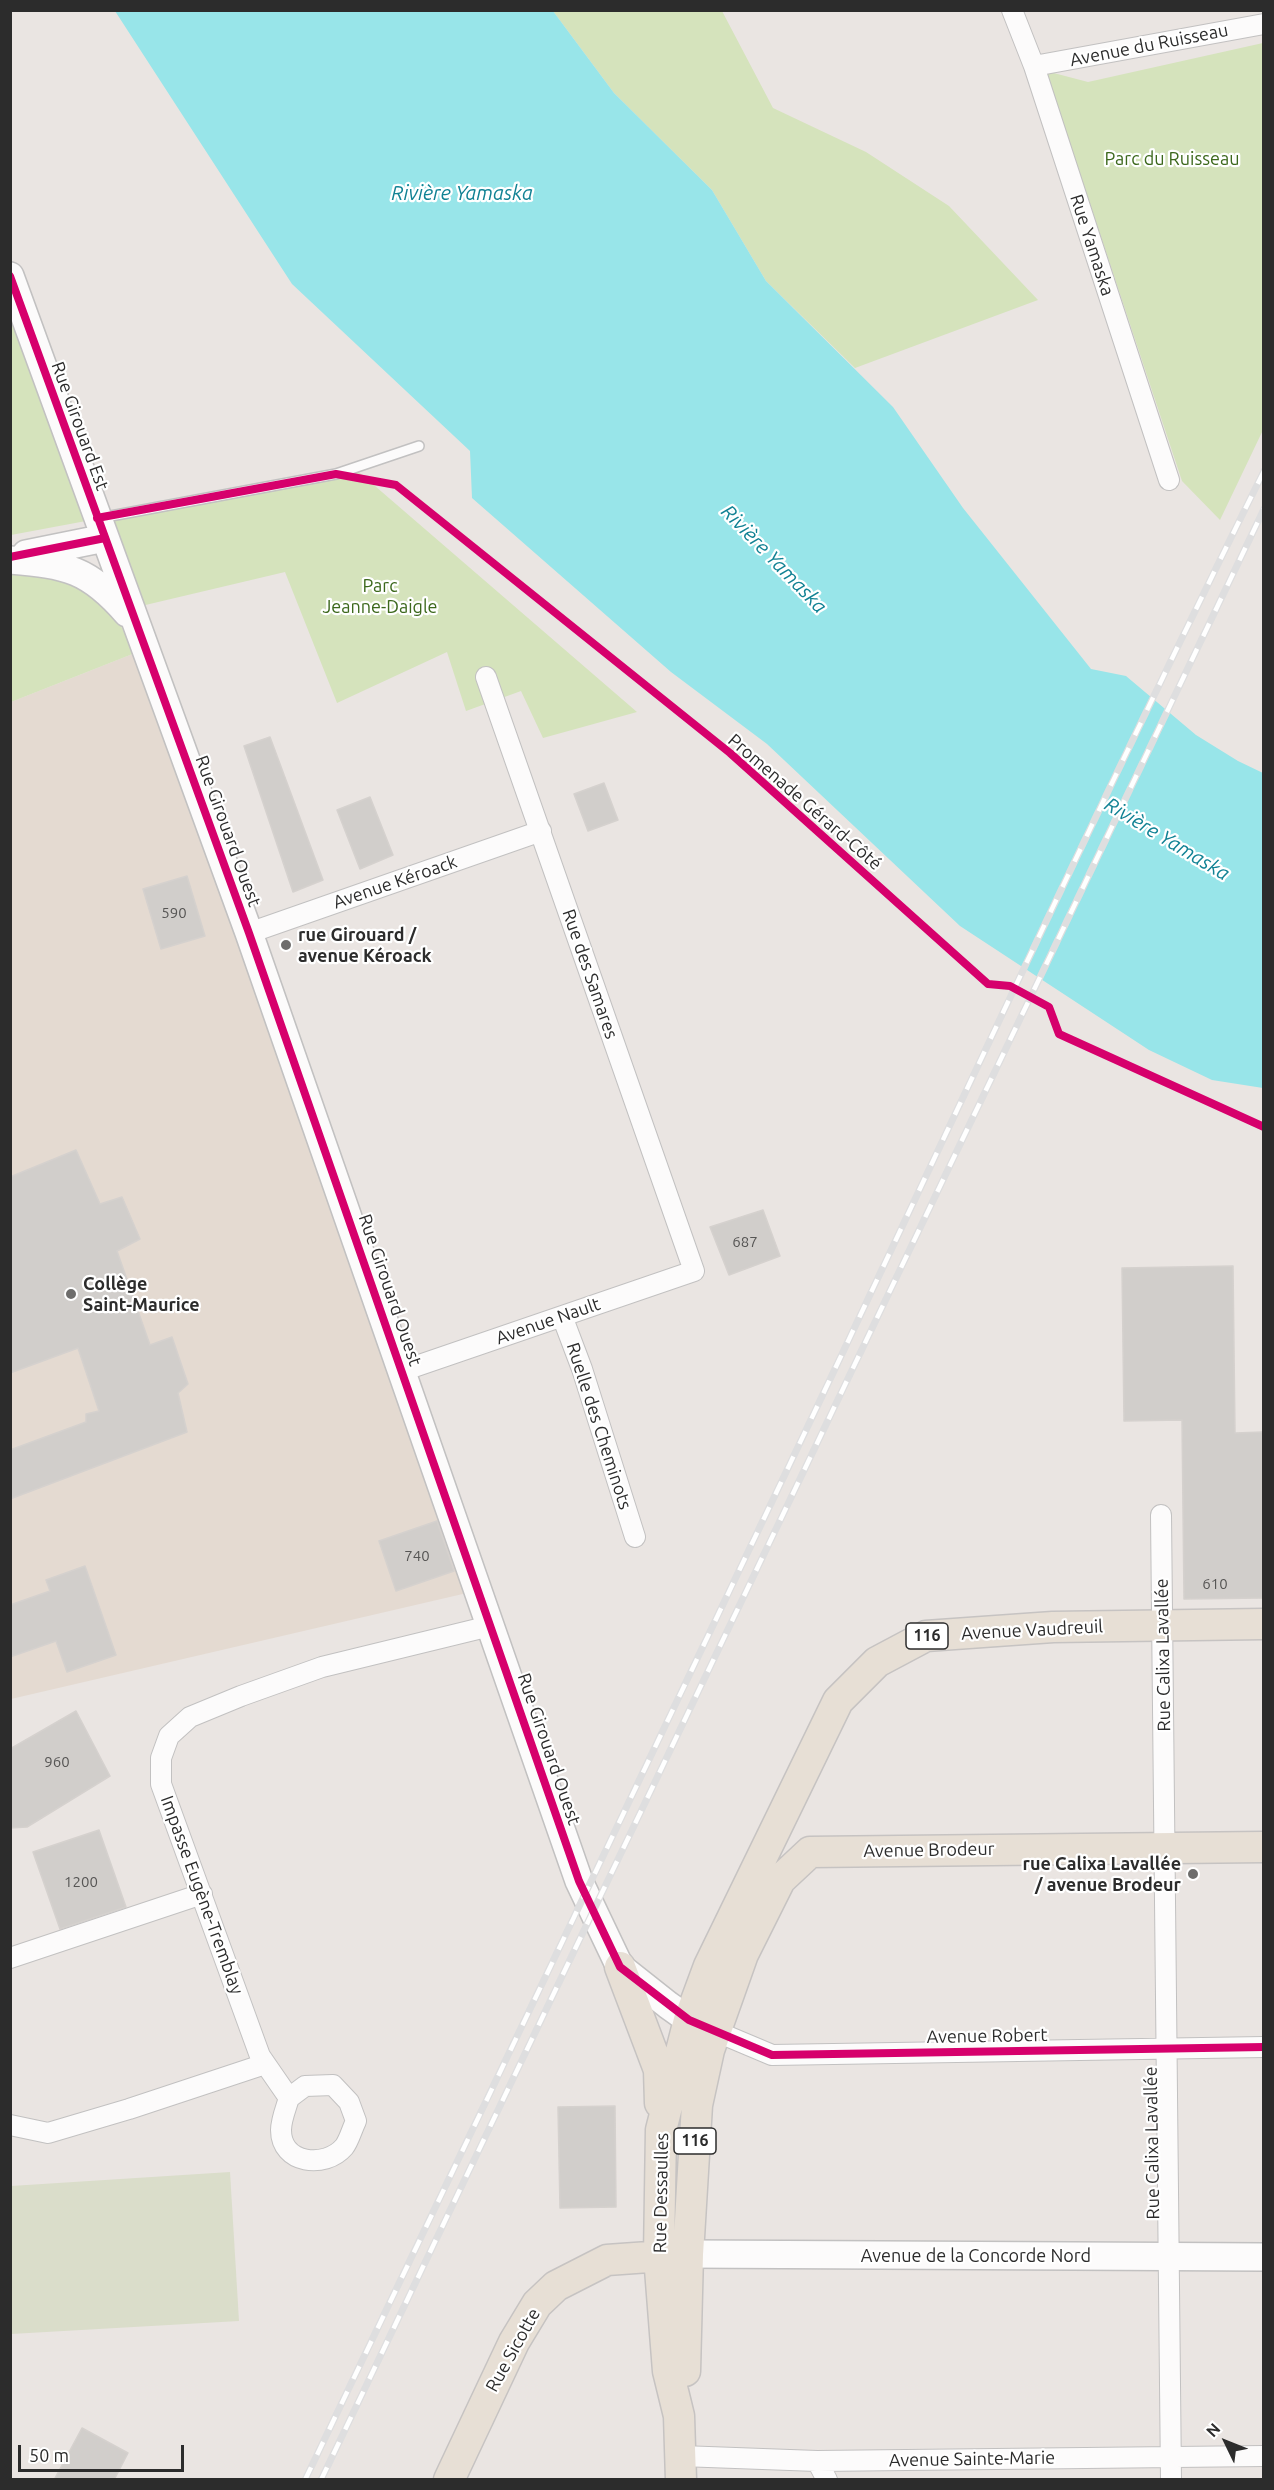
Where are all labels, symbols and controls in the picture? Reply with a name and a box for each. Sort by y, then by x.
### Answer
street label: Avenue du Ruisseau [1068,19,1230,71]
park label: Parc du Ruisseau [1104,148,1240,170]
water label: Rivière Yamaska [391,181,533,205]
street label: Rue Yamaska [1065,191,1119,299]
street label: Rue Girouard Est [47,359,113,493]
water label: Rivière Yamaska [716,500,832,618]
park label: Parc Jeanne-Daigle [322,575,438,618]
street label: Promenade Gérard-Côté [724,729,886,875]
street label: Rue Girouard Ouest [191,752,265,910]
water label: Rivière Yamaska [1100,792,1234,886]
street label: Avenue Kéroack [330,851,460,913]
house number: 590 [161,904,187,922]
street label: Rue des Samares [558,906,622,1042]
place label: rue Girouard / avenue Kéroack [298,924,432,966]
marker: rue Girouard / avenue Kéroack [279,938,293,952]
street label: Rue Girouard Ouest [354,1211,426,1369]
house number: 687 [732,1233,758,1251]
place label: Collège Saint-Maurice [83,1273,200,1316]
marker: Collège Saint-Maurice [64,1287,78,1301]
street label: Avenue Nault [493,1293,603,1349]
street label: Ruelle des Cheminots [562,1340,636,1512]
house number: 740 [404,1547,430,1565]
house number: 610 [1202,1575,1228,1593]
street label: Rue Calixa Lavallée [1151,1578,1175,1732]
street label: Avenue Vaudreuil [961,1615,1103,1645]
road number: 116 [906,1623,948,1649]
street label: Rue Girouard Ouest [513,1670,585,1828]
house number: 960 [44,1753,70,1771]
street label: Impasse Eugène-Tremblay [156,1793,248,1997]
street label: Avenue Brodeur [863,1838,995,1862]
place label: rue Calixa Lavallée / avenue Brodeur [1023,1853,1181,1896]
marker: rue Calixa Lavallée / avenue Brodeur [1186,1867,1200,1881]
house number: 1200 [64,1873,98,1891]
street label: Avenue Robert [926,2024,1048,2048]
street label: Rue Calixa Lavallée [1140,2066,1164,2220]
road number: 116 [674,2128,716,2154]
street label: Rue Dessaulles [649,2133,673,2253]
street label: Avenue de la Concorde Nord [861,2245,1091,2267]
street label: Rue Sicotte [481,2304,545,2396]
north arrow [1196,2412,1256,2472]
text: N [1202,2419,1223,2440]
scale bar [21,2433,188,2471]
text: 50 m [29,2445,69,2465]
street label: Avenue Sainte-Marie [889,2447,1055,2471]

